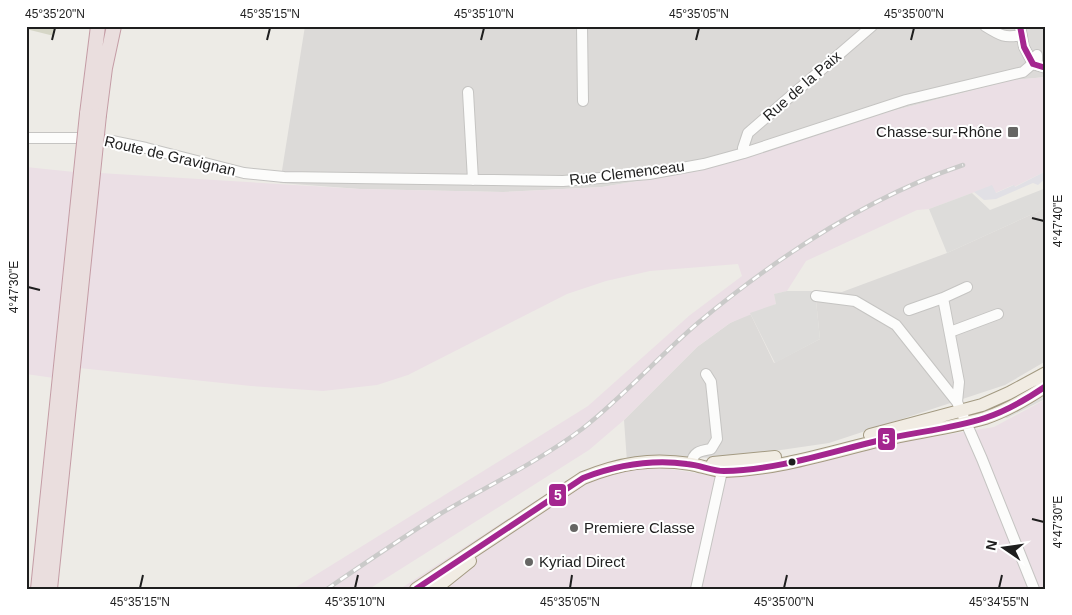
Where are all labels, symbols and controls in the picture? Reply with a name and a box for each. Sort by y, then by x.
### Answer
text: 45°35'20"N [25,7,85,21]
text: 45°35'15"N [240,7,300,21]
text: 45°35'10"N [454,7,514,21]
text: 45°35'05"N [669,7,729,21]
text: 45°35'00"N [884,7,944,21]
street label: Rue de la Paix [759,47,844,124]
place label: Chasse-sur-Rhône [876,123,1002,140]
marker: Chasse-sur-Rhône [1006,125,1020,139]
street label: Route de Gravignan [103,132,237,179]
street label: Rue Clemenceau [568,157,685,188]
text: 4°47'40"E [1051,195,1065,247]
text: 4°47'30"E [7,261,21,313]
line badge: 5 [877,427,896,451]
text: 5 [882,431,890,447]
unlabelled marker [787,457,797,467]
line badge: 5 [548,483,567,507]
text: 5 [554,487,562,503]
text: 4°47'30"E [1051,496,1065,548]
place label: Premiere Classe [584,519,695,536]
marker: Premiere Classe [568,522,580,534]
north arrow [980,522,1030,572]
text: N [982,538,1000,552]
place label: Kyriad Direct [539,553,626,570]
marker: Kyriad Direct [523,556,535,568]
text: 45°35'15"N [110,595,170,609]
text: 45°35'10"N [325,595,385,609]
text: 45°35'05"N [540,595,600,609]
text: 45°35'00"N [754,595,814,609]
text: 45°34'55"N [969,595,1029,609]

